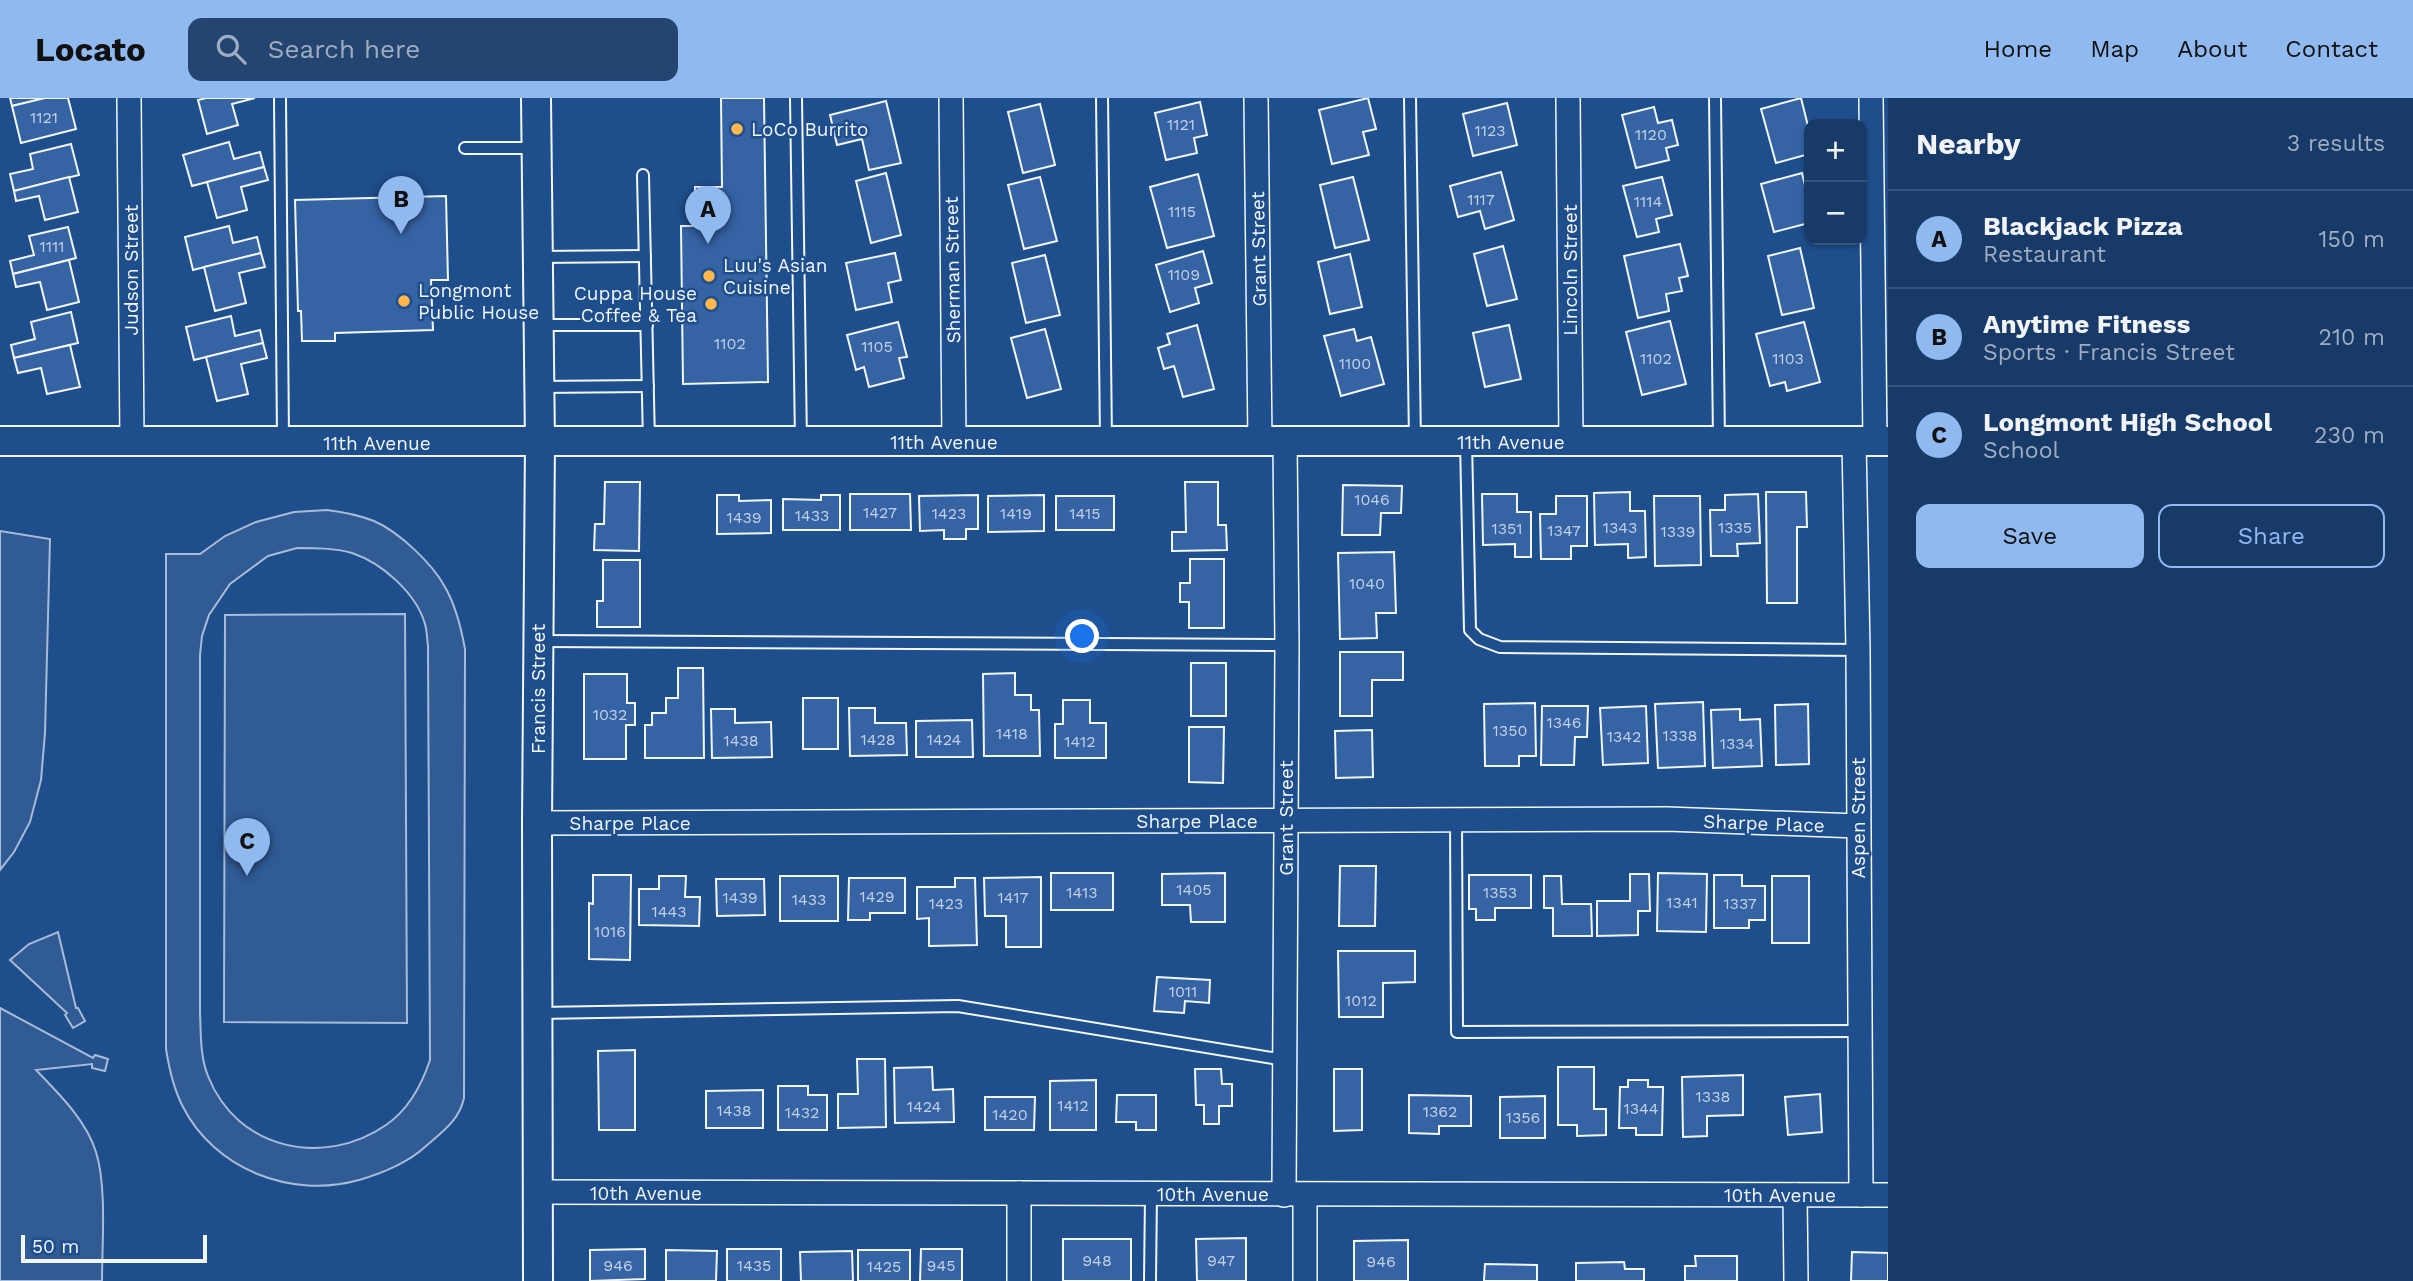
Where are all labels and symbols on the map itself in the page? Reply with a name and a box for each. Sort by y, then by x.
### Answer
house number: 1121 [30,108,58,127]
house number: 1121 [1167,115,1195,134]
place label: LoCo Burrito [751,118,868,141]
marker: LoCo Burrito [729,121,745,137]
house number: 1123 [1474,121,1506,140]
house number: 1120 [1635,125,1667,144]
pin: B [378,176,424,234]
pin: A [685,186,731,244]
house number: 1117 [1467,190,1495,209]
street label: Grant Street [1246,191,1271,307]
house number: 1114 [1634,192,1662,211]
street label: Sherman Street [940,196,965,344]
house number: 1115 [1168,202,1196,221]
street label: Judson Street [120,204,143,336]
street label: Lincoln Street [1559,204,1582,336]
house number: 1111 [40,237,64,256]
place label: Luu's Asian Cuisine [723,254,828,299]
house number: 1109 [1168,265,1200,284]
marker: Luu's Asian Cuisine [701,268,717,284]
place label: Longmont Public House [418,279,539,324]
place label: Cuppa House Coffee & Tea [574,282,697,327]
marker: Longmont Public House [396,293,412,309]
marker: Cuppa House Coffee & Tea [703,296,719,312]
house number: 1102 [714,334,746,353]
house number: 1105 [861,337,893,356]
house number: 1102 [1640,349,1672,368]
house number: 1103 [1772,349,1804,368]
house number: 1100 [1339,354,1371,373]
street label: 11th Avenue [890,431,998,454]
street label: 11th Avenue [1457,431,1565,454]
street label: 11th Avenue [323,432,431,455]
house number: 1046 [1354,490,1390,509]
house number: 1427 [863,503,897,522]
house number: 1423 [932,504,966,523]
house number: 1419 [1000,504,1032,523]
house number: 1415 [1069,504,1101,523]
house number: 1433 [795,506,829,525]
house number: 1439 [726,508,762,527]
house number: 1343 [1603,518,1637,537]
house number: 1335 [1718,518,1752,537]
house number: 1351 [1491,519,1523,538]
house number: 1347 [1547,521,1581,540]
house number: 1339 [1661,522,1695,541]
house number: 1040 [1349,574,1385,593]
your location [1065,619,1099,653]
street label: Francis Street [527,624,550,754]
house number: 1032 [593,705,627,724]
house number: 1346 [1546,713,1582,732]
house number: 1350 [1493,721,1527,740]
house number: 1418 [996,724,1028,743]
house number: 1338 [1663,726,1697,745]
house number: 1342 [1607,727,1641,746]
house number: 1428 [860,730,896,749]
house number: 1424 [927,730,962,749]
house number: 1438 [723,731,759,750]
house number: 1412 [1064,732,1096,751]
house number: 1334 [1720,734,1755,753]
street label: Aspen Street [1847,758,1870,878]
street label: Grant Street [1275,760,1298,876]
street label: Sharpe Place [1136,810,1258,833]
street label: Sharpe Place [1703,810,1825,837]
street label: Sharpe Place [569,812,691,835]
pin: C [224,818,270,876]
house number: 1405 [1176,880,1212,899]
house number: 1413 [1066,883,1098,902]
house number: 1353 [1483,883,1517,902]
house number: 1429 [859,887,895,906]
house number: 1439 [722,888,758,907]
house number: 1417 [998,888,1029,907]
house number: 1433 [792,890,826,909]
house number: 1341 [1666,893,1698,912]
house number: 1423 [929,894,963,913]
house number: 1337 [1723,894,1757,913]
house number: 1443 [651,902,687,921]
house number: 1016 [594,922,626,941]
house number: 1011 [1169,982,1197,1001]
house number: 1012 [1345,991,1377,1010]
house number: 1338 [1696,1087,1730,1106]
house number: 1412 [1057,1096,1089,1115]
house number: 1424 [907,1097,942,1116]
house number: 1344 [1623,1099,1659,1118]
house number: 1438 [716,1101,752,1120]
house number: 1362 [1423,1102,1457,1121]
house number: 1432 [785,1103,819,1122]
house number: 1420 [992,1105,1028,1124]
house number: 1356 [1506,1108,1540,1127]
street label: 10th Avenue [590,1182,702,1205]
street label: 10th Avenue [1157,1183,1269,1206]
street label: 10th Avenue [1724,1184,1836,1207]
scale bar [21,1232,206,1264]
house number: 948 [1082,1251,1112,1270]
house number: 947 [1207,1251,1235,1270]
house number: 946 [1366,1252,1396,1271]
house number: 946 [603,1256,633,1275]
house number: 1435 [737,1256,771,1275]
house number: 945 [927,1256,955,1275]
house number: 1425 [867,1257,901,1276]

